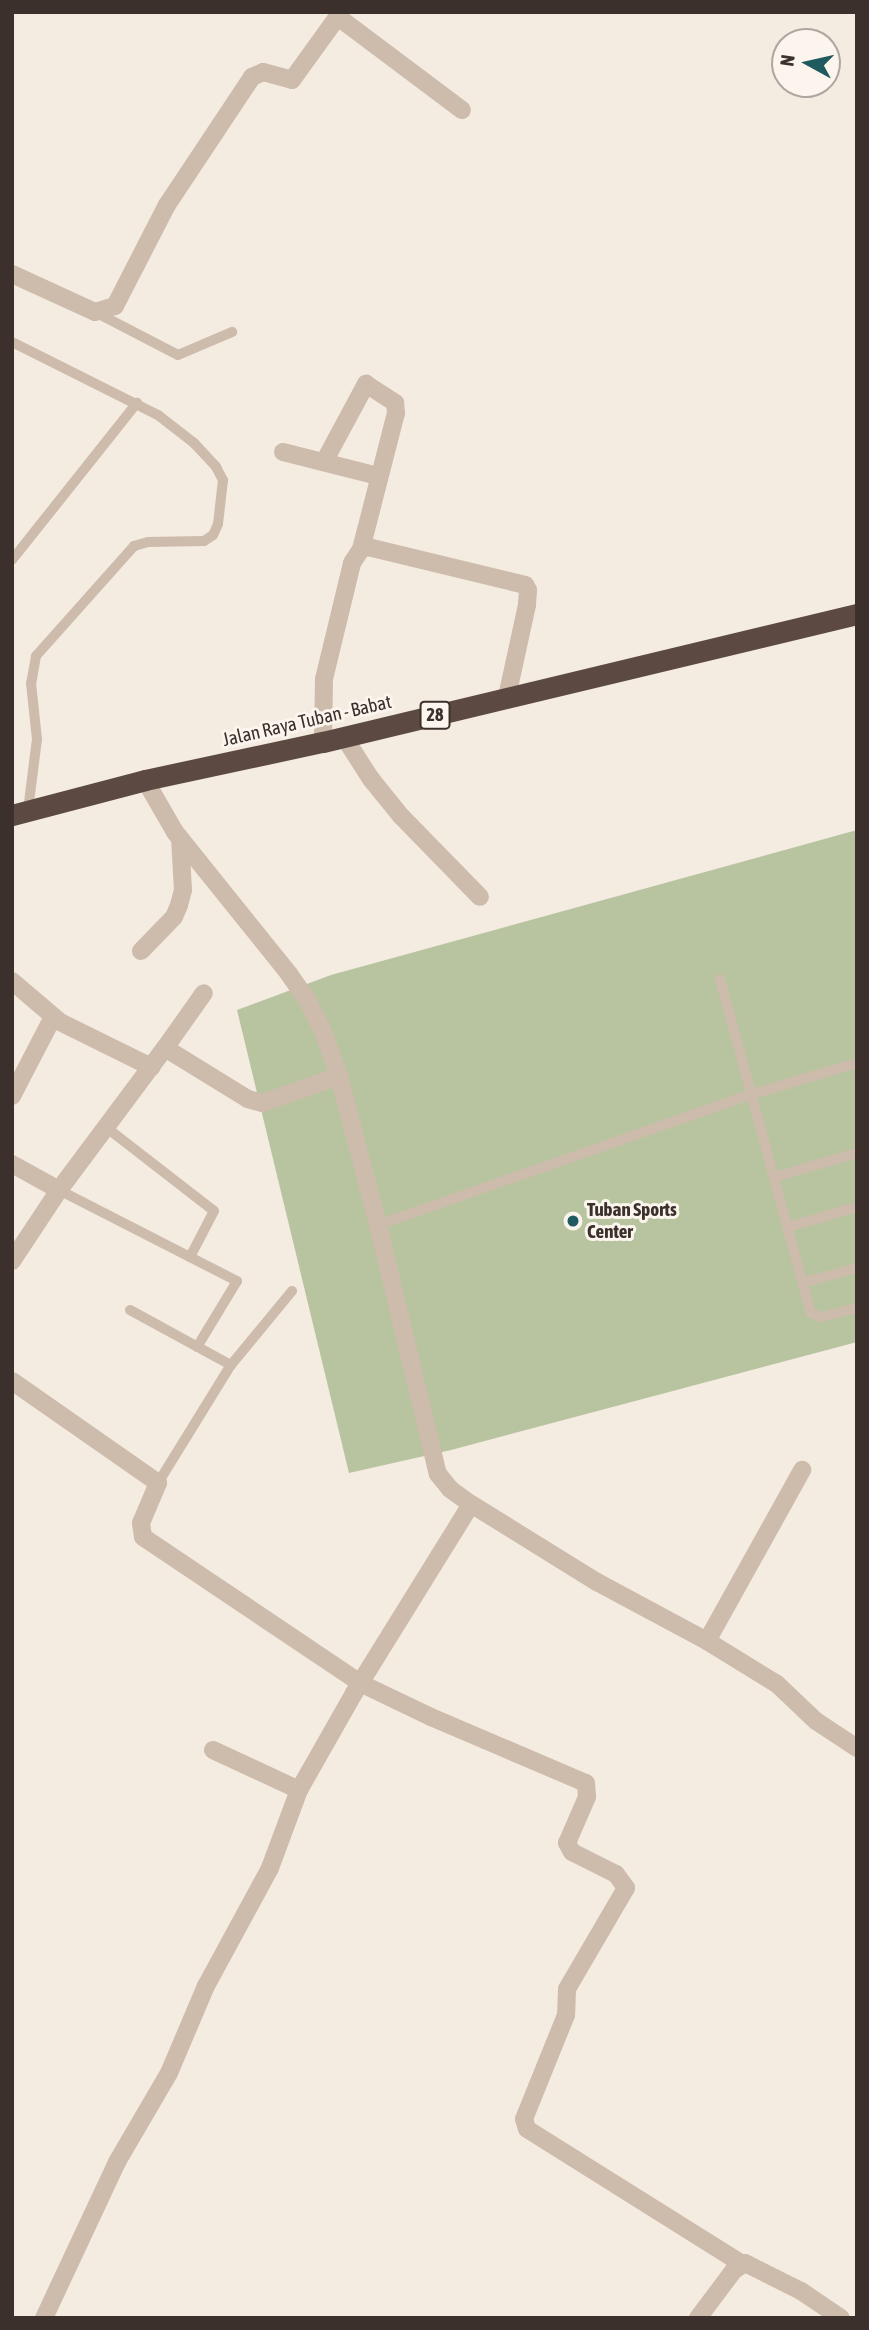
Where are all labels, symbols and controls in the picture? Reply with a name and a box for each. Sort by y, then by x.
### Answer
north arrow [771,28,841,98]
text: N [776,53,799,67]
street label: Jalan Raya Tuban - Babat [220,690,394,752]
road number: 28 [419,700,451,730]
place label: Tuban Sports Center [587,1199,677,1243]
marker: Tuban Sports Center [565,1213,581,1229]

